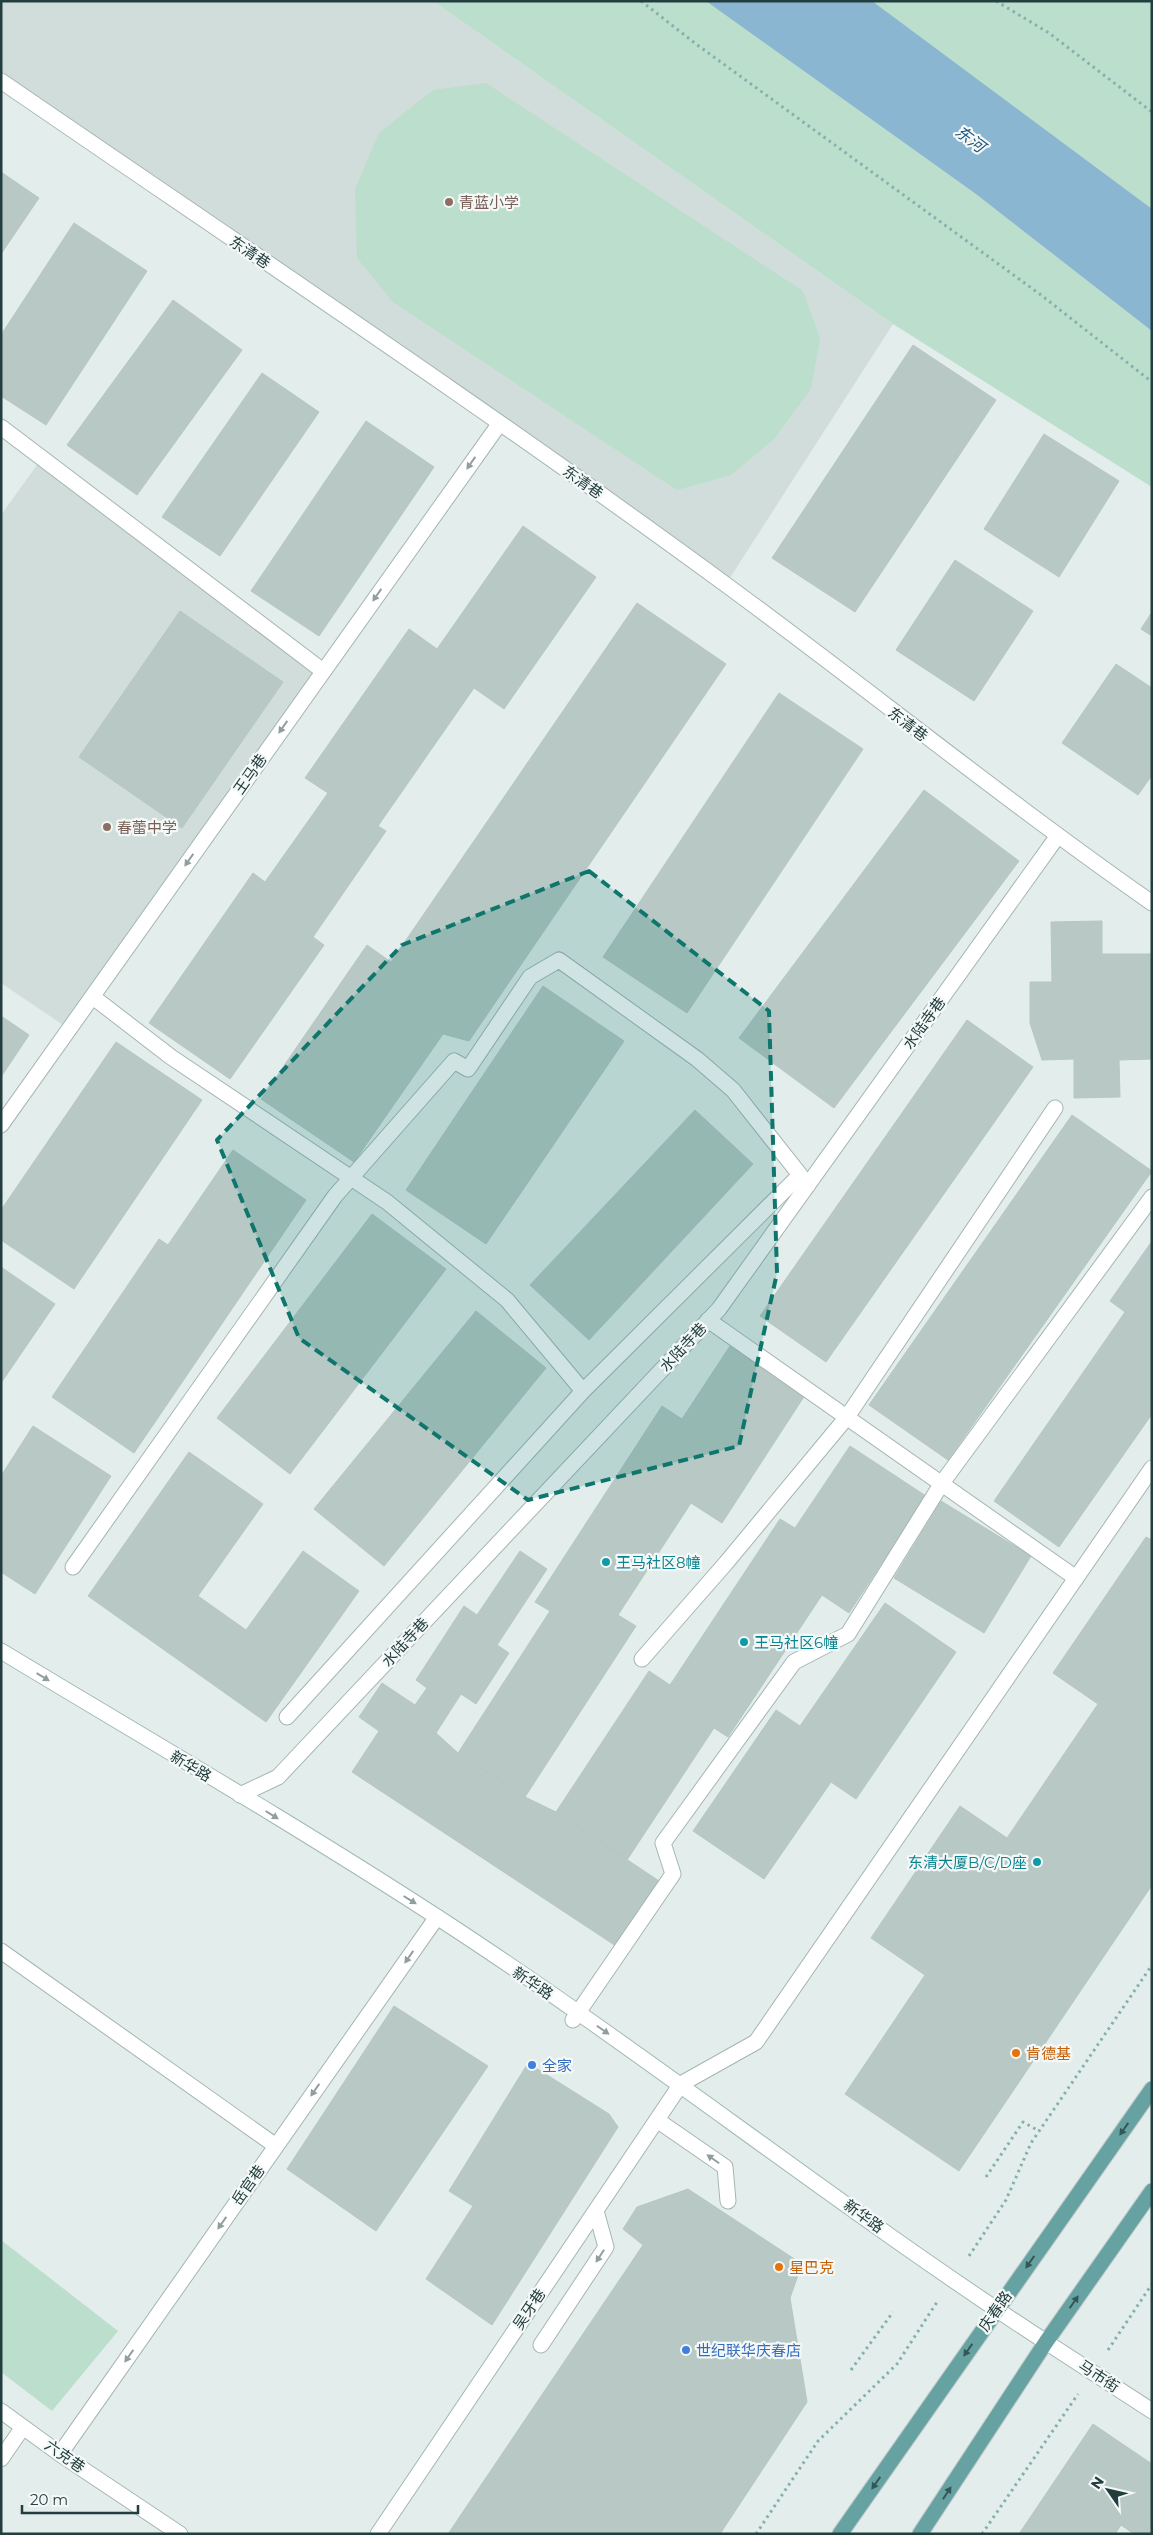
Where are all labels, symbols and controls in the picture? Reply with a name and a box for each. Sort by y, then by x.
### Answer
water label: 东河 [951,122,991,158]
place label: 青蓝小学 [459,193,519,212]
marker: 青蓝小学 [443,196,455,208]
street label: 东清巷 [226,232,274,272]
one-way arrow [467,456,477,469]
street label: 东清巷 [559,461,607,503]
one-way arrow [372,588,382,602]
street label: 东清巷 [884,703,932,745]
one-way arrow [278,721,288,734]
street label: 王马巷 [229,750,271,798]
place label: 春蕾中学 [117,818,177,837]
marker: 春蕾中学 [101,821,113,833]
one-way arrow [184,853,194,867]
street label: 水陆寺巷 [899,993,949,1053]
street label: 水陆寺巷 [656,1319,710,1375]
place label: 王马社区8幢 [616,1553,701,1572]
marker: 王马社区8幢 [600,1556,612,1568]
street label: 水陆寺巷 [378,1614,432,1670]
place label: 王马社区6幢 [754,1633,838,1652]
marker: 王马社区6幢 [738,1636,750,1648]
one-way arrow [36,1672,49,1681]
street label: 新华路 [167,1746,215,1786]
one-way arrow [265,1811,278,1820]
place label: 东清大厦B/C/D座 [908,1853,1027,1872]
marker: 东清大厦B/C/D座 [1031,1856,1043,1868]
one-way arrow [404,1896,417,1905]
one-way arrow [404,1950,414,1964]
street label: 新华路 [509,1963,557,2003]
one-way arrow [596,2026,610,2035]
place label: 肯德基 [1026,2044,1071,2063]
marker: 肯德基 [1010,2047,1022,2059]
place label: 全家 [542,2056,572,2075]
marker: 全家 [526,2059,538,2071]
one-way arrow [310,2083,320,2097]
one-way arrow [1119,2122,1129,2136]
one-way arrow [706,2154,719,2164]
street label: 岳官巷 [227,2161,269,2209]
street label: 新华路 [840,2195,888,2237]
one-way arrow [217,2216,227,2230]
one-way arrow [595,2250,605,2263]
one-way arrow [1025,2255,1035,2269]
place label: 星巴克 [789,2258,834,2277]
marker: 星巴克 [773,2261,785,2273]
street label: 吴牙巷 [509,2285,549,2333]
street label: 庆春路 [974,2287,1016,2335]
one-way arrow [1069,2295,1079,2309]
place label: 世纪联华庆春店 [696,2341,801,2360]
one-way arrow [963,2343,973,2356]
marker: 世纪联华庆春店 [680,2344,692,2356]
one-way arrow [124,2349,134,2363]
street label: 马市街 [1075,2356,1123,2396]
street label: 六克巷 [41,2435,89,2477]
north arrow [1083,2465,1133,2515]
text: N [1087,2473,1108,2492]
one-way arrow [871,2476,881,2490]
scale bar [22,2482,139,2514]
one-way arrow [942,2486,952,2500]
text: 20 m [30,2490,68,2509]

